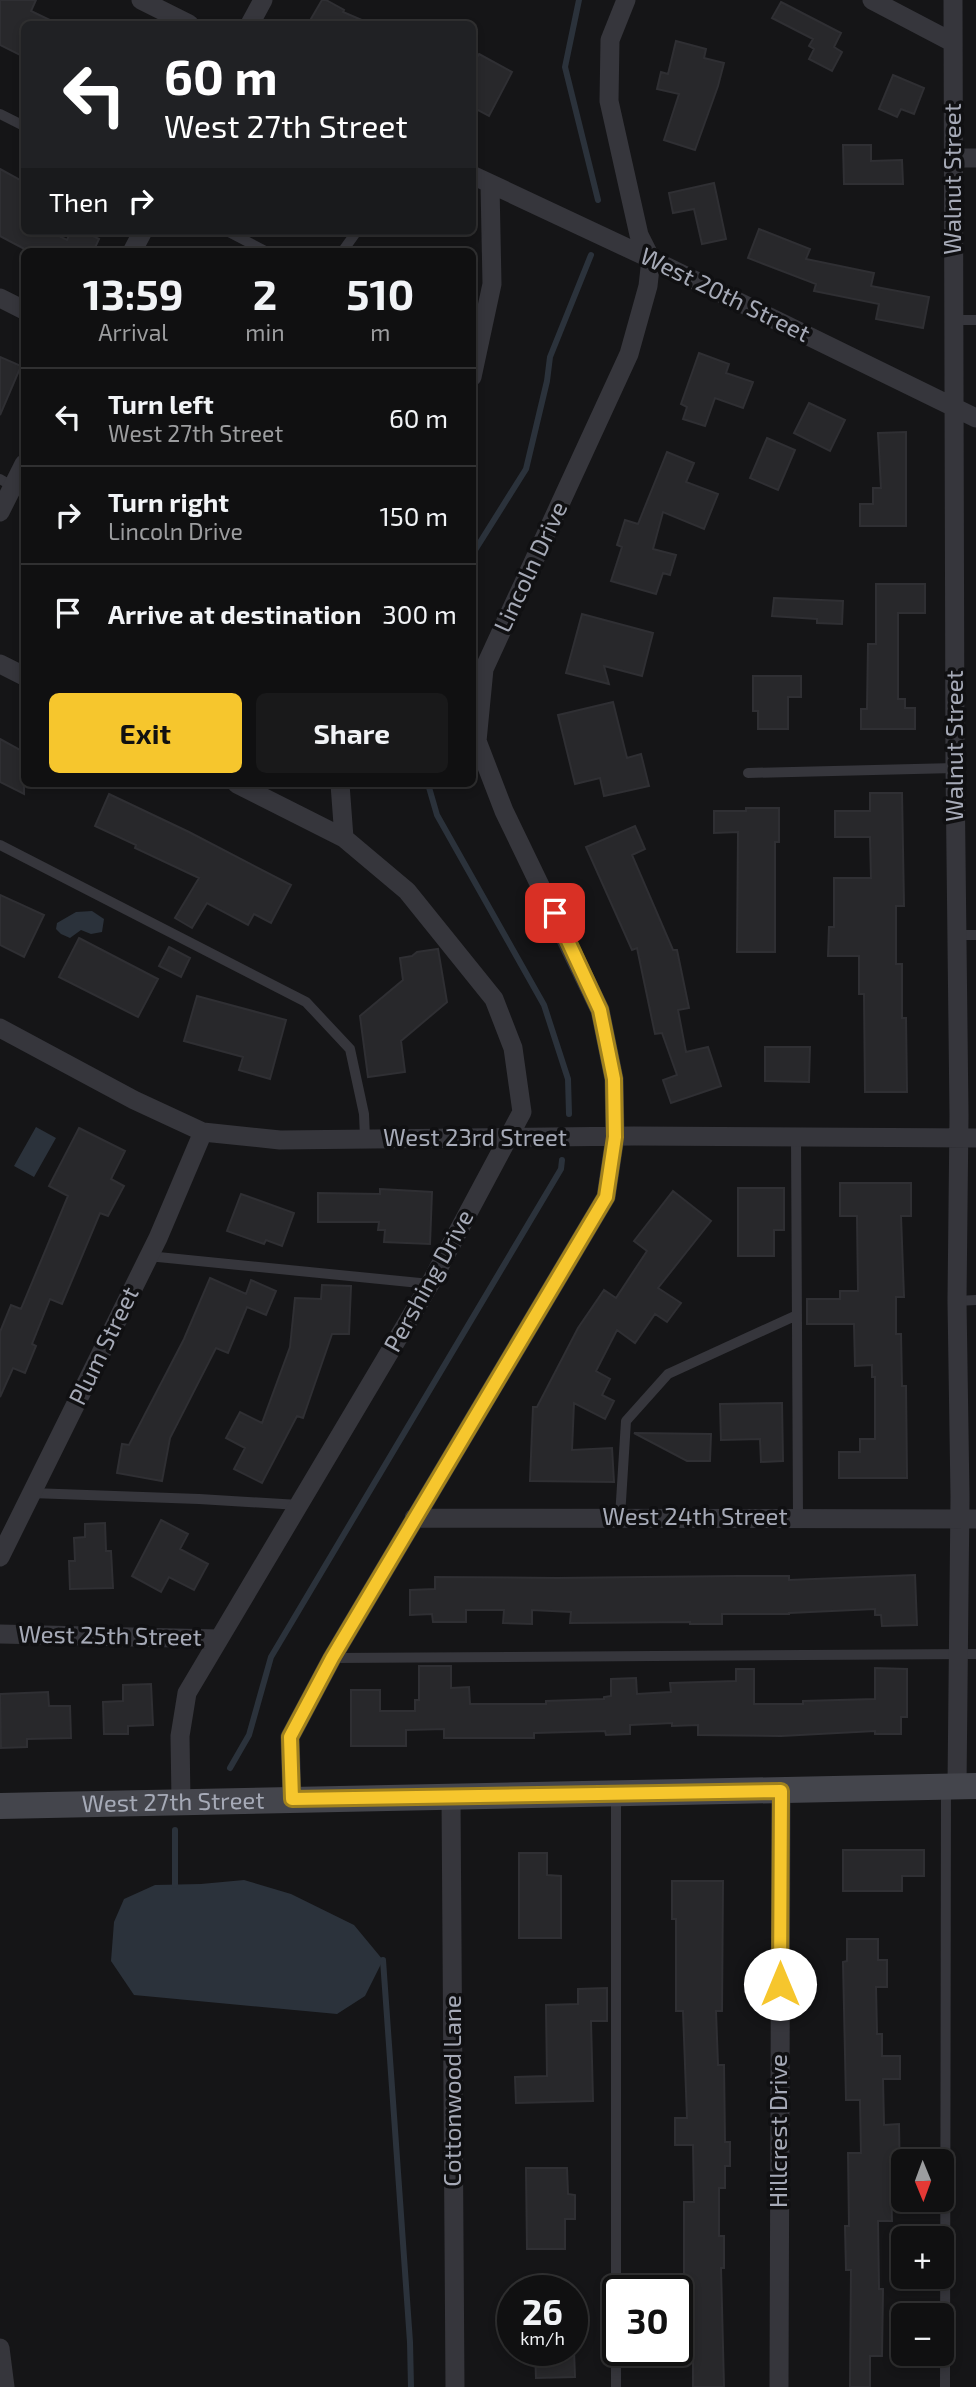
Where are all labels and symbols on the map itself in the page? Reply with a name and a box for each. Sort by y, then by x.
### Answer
street label: Walnut Street [937,103,966,255]
street label: West 20th Street [636,240,815,347]
street label: Lincoln Drive [487,496,573,636]
street label: Walnut Street [939,670,968,822]
pin [525,883,585,943]
street label: West 23rd Street [383,1122,567,1151]
street label: Pershing Drive [377,1204,479,1357]
street label: Plum Street [62,1281,144,1409]
street label: West 24th Street [602,1501,788,1530]
street label: West 25th Street [18,1618,202,1651]
street label: West 27th Street [81,1785,265,1817]
position arrow [743,1947,817,2021]
street label: Cottonwood Lane [437,1995,466,2187]
street label: Hillcrest Drive [763,2054,792,2208]
north arrow [891,2149,954,2212]
speed limit sign: 30 [602,2275,693,2366]

